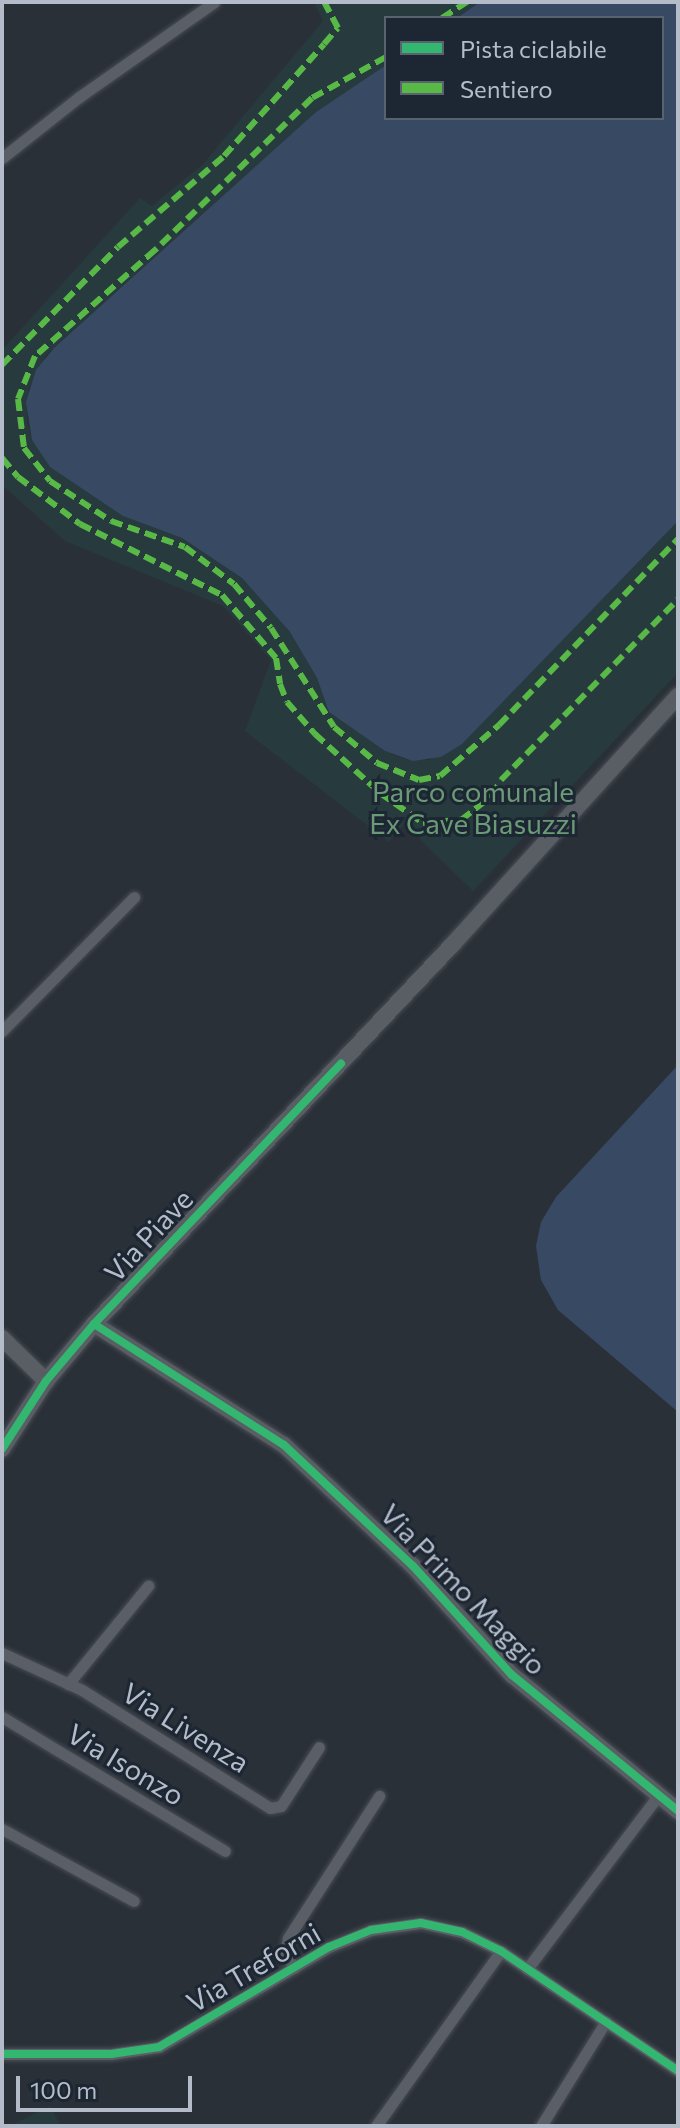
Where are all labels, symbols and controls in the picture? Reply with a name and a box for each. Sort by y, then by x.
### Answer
legend [384,16,664,120]
text: Pista ciclabile [460,34,607,63]
text: Sentiero [460,74,553,103]
park label: Parco comunale Ex Cave Biasuzzi [369,774,577,840]
street label: Via Piave [97,1182,199,1288]
street label: Via Primo Maggio [374,1497,554,1681]
street label: Via Livenza [117,1675,255,1779]
street label: Via Isonzo [61,1716,191,1812]
street label: Via Treforni [180,1915,326,2019]
scale bar [20,2060,196,2110]
text: 100 m [30,2075,97,2104]

